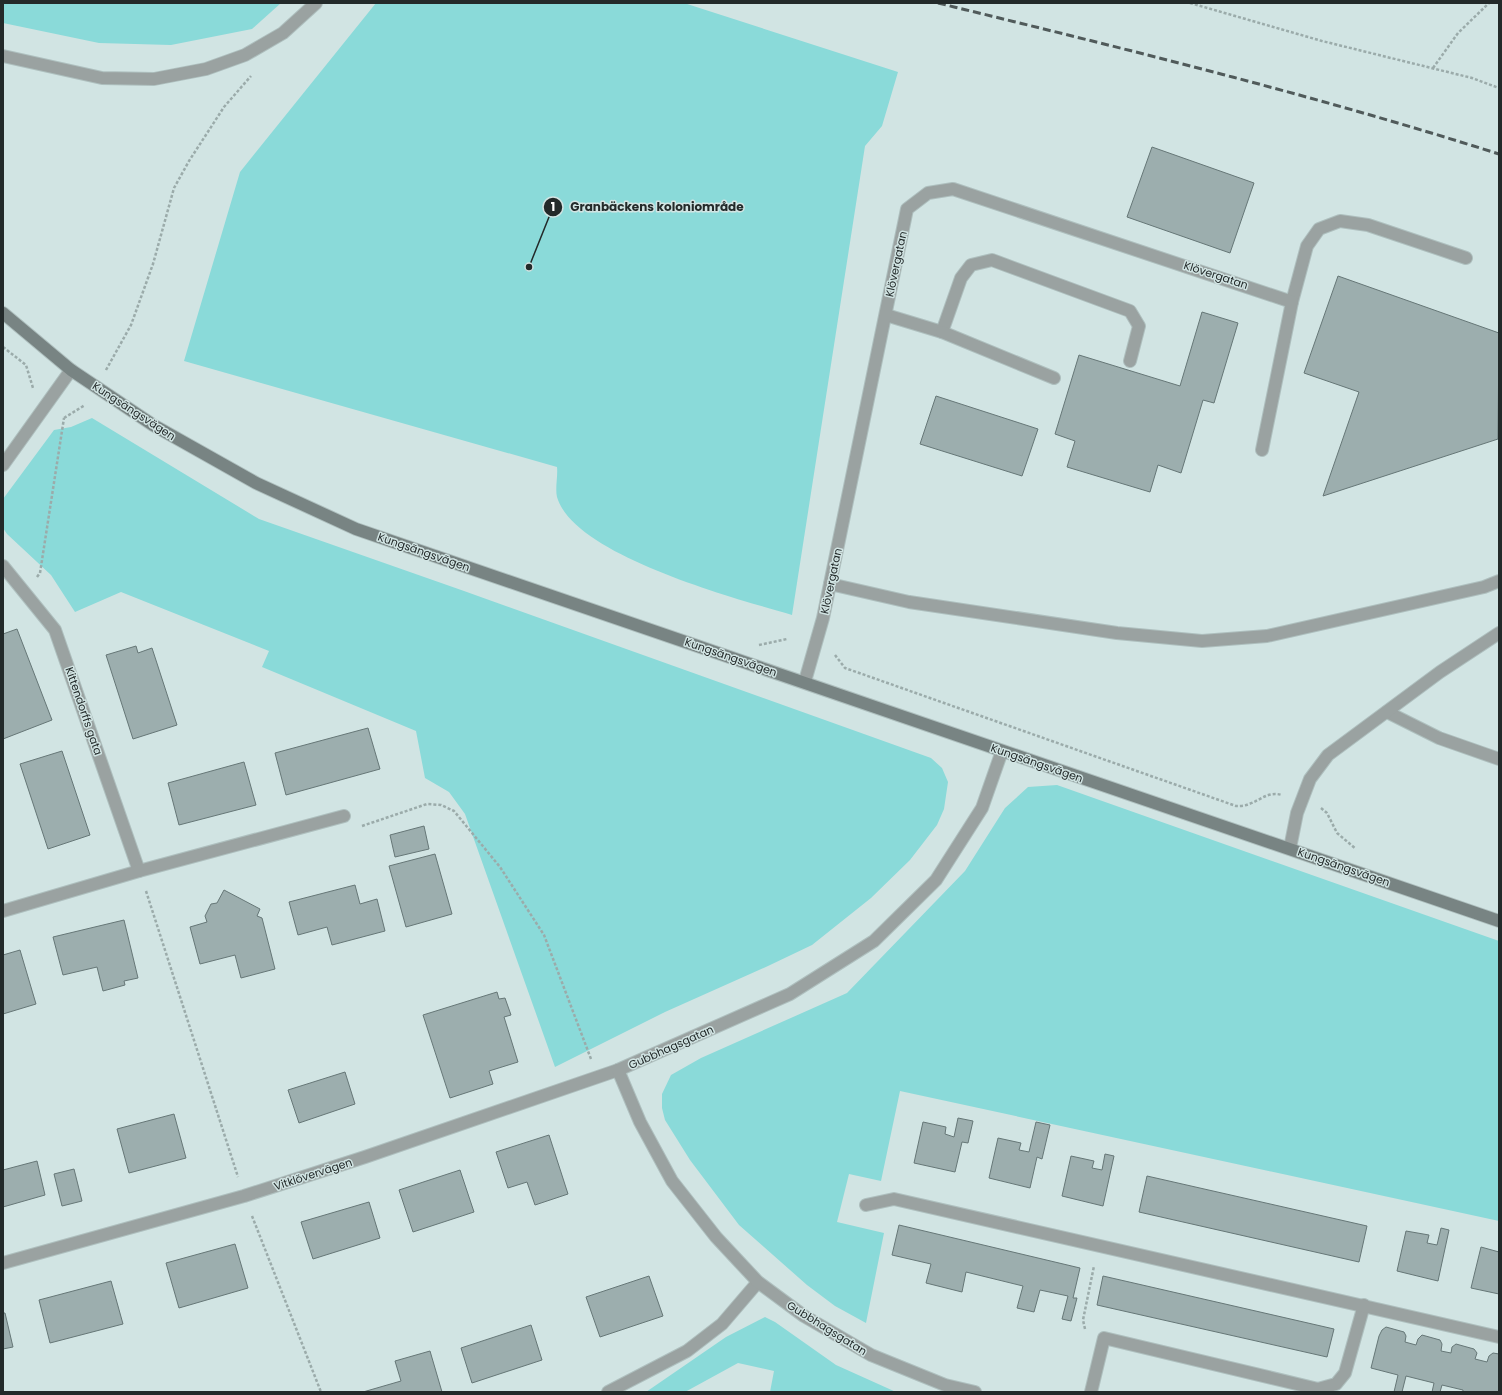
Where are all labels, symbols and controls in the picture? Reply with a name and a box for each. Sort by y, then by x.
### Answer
callout: Granbäckens koloniområde [543,195,752,219]
text: 1 [551,198,555,215]
text: Granbäckens koloniområde [570,198,744,215]
street label: Klövergatan [881,230,911,298]
street label: Klövergatan [1182,257,1250,293]
street label: Kungsängsvägen [89,378,179,444]
street label: Kungsängsvägen [376,529,472,575]
street label: Klövergatan [816,547,846,615]
street label: Kungsängsvägen [683,634,779,680]
street label: Kittendorffs gata [61,665,107,757]
street label: Kungsängsvägen [989,740,1085,786]
street label: Kungsängsvägen [1296,844,1392,890]
street label: Gubbhagsgatan [626,1021,716,1073]
street label: Vitklövervägen [272,1154,354,1194]
street label: Gubbhagsgatan [784,1297,870,1359]

